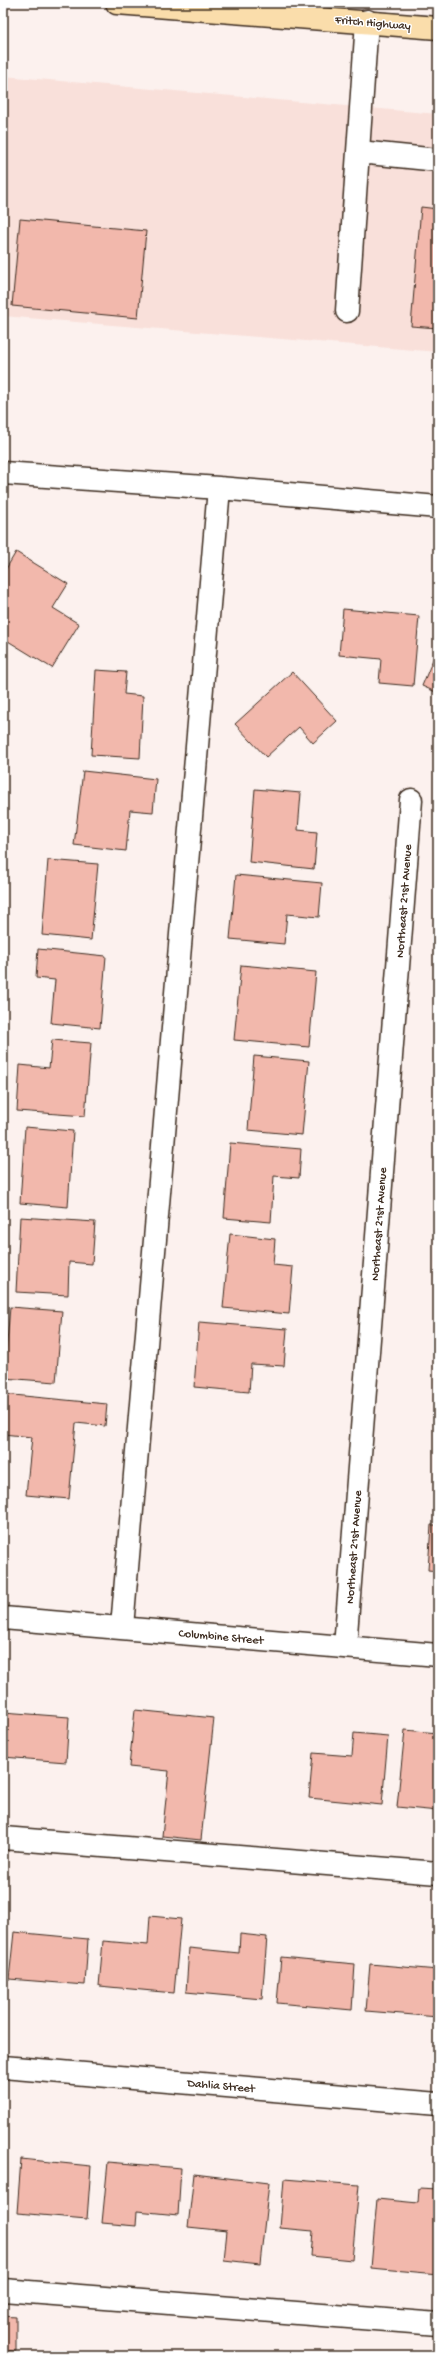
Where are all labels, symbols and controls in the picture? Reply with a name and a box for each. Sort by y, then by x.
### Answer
street label: Fritch Highway [333,14,411,34]
street label: Northeast 21st Avenue [394,843,416,958]
street label: Northeast 21st Avenue [369,1166,391,1281]
street label: Northeast 21st Avenue [344,1489,366,1604]
street label: Columbine Street [178,1627,265,1649]
street label: Dahlia Street [186,2077,256,2097]

